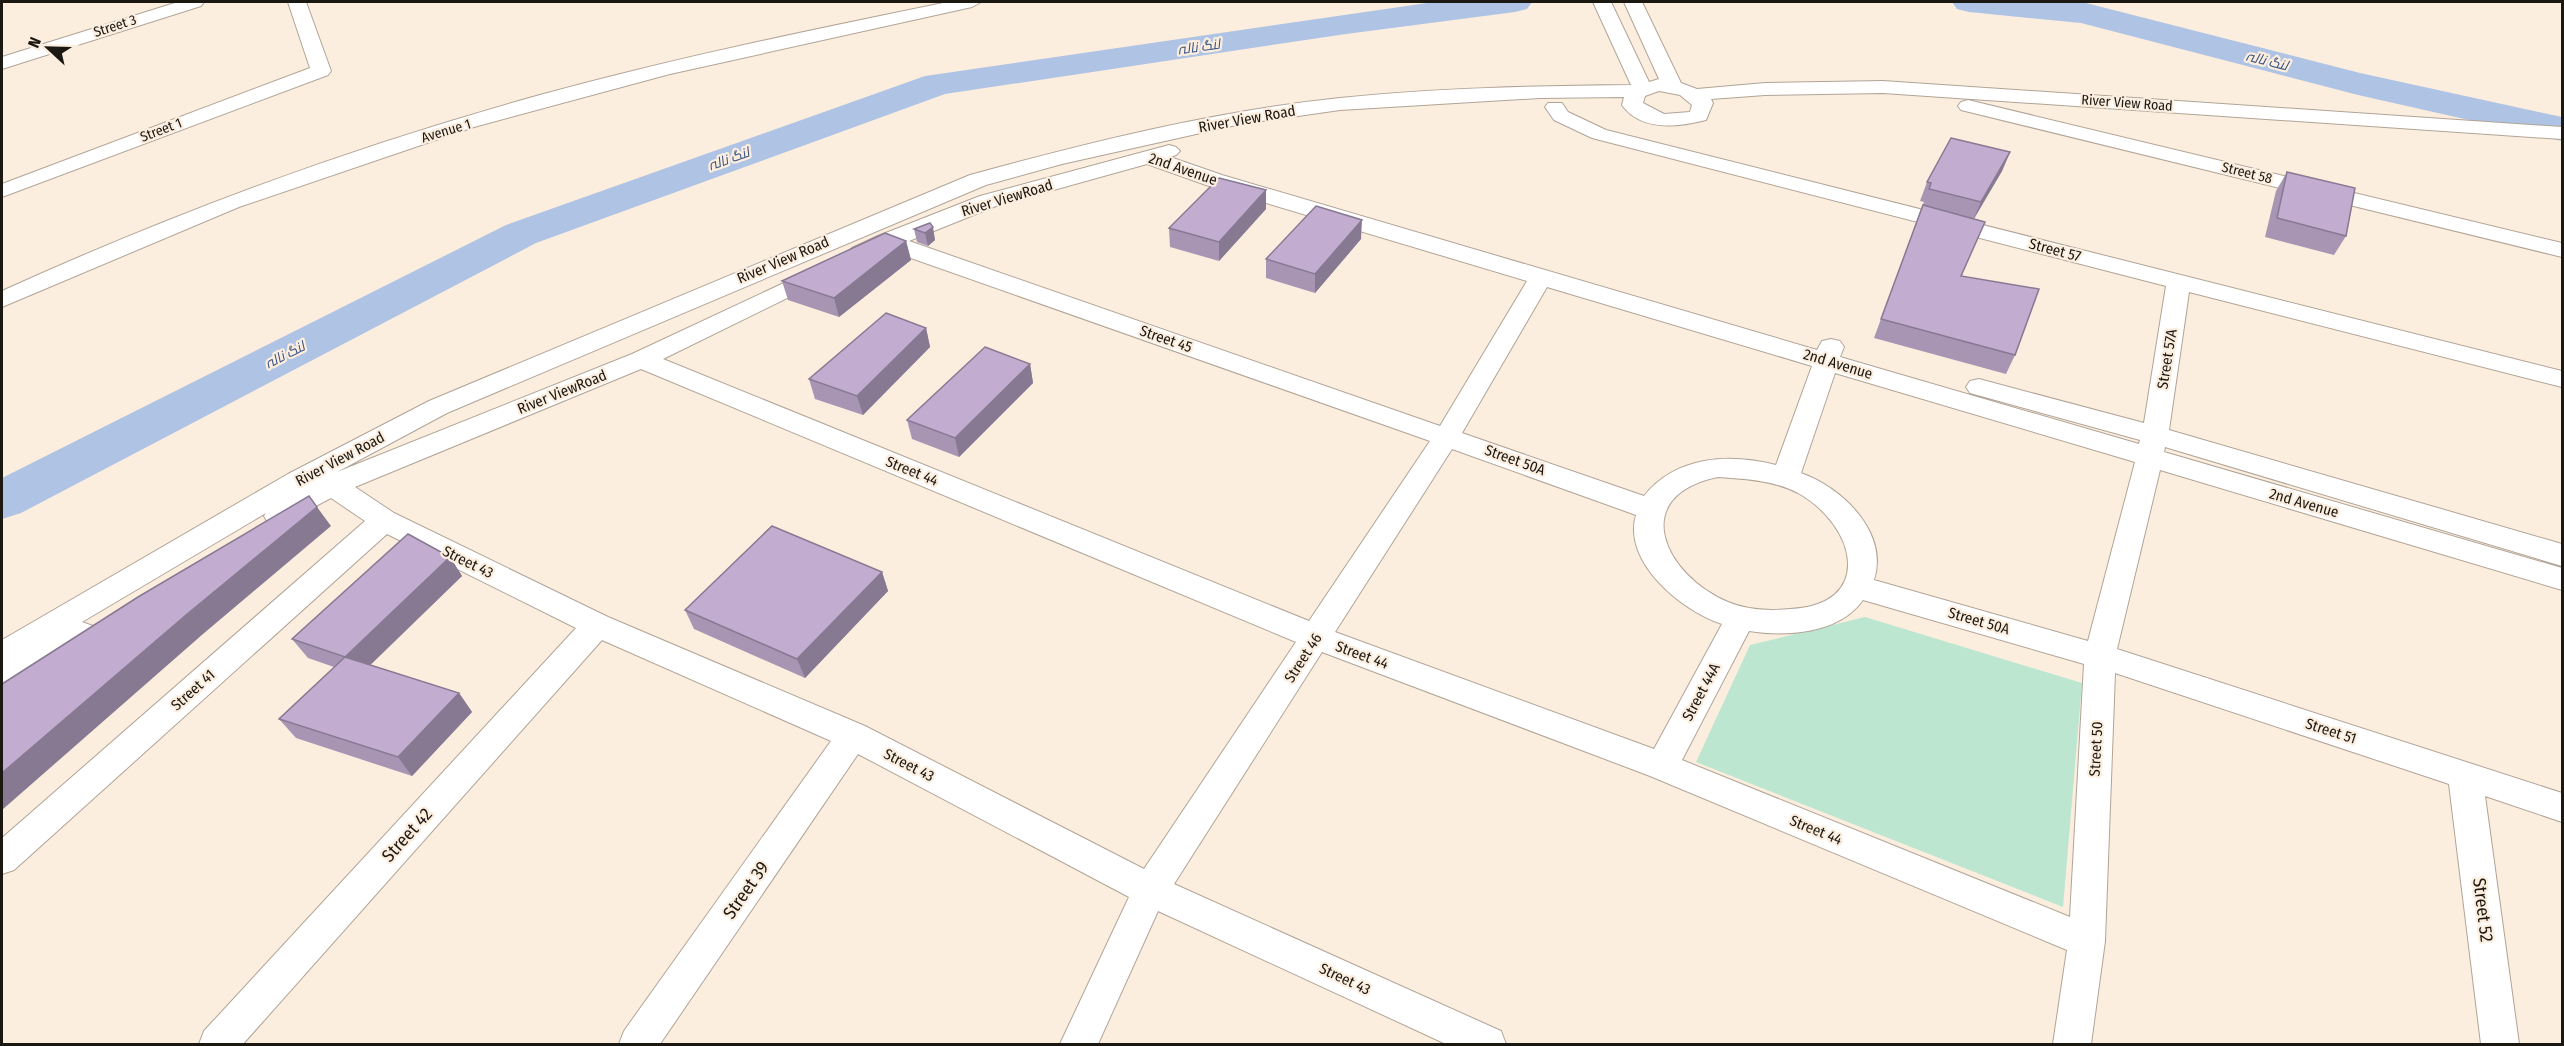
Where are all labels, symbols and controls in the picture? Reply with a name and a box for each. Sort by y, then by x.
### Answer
street label: Street 3 [91,11,139,41]
north arrow [18,18,78,78]
text: N [24,35,45,51]
water label: لنگ نالہ [1177,35,1223,58]
water label: لنگ نالہ [2244,48,2292,75]
street label: River View Road [2081,91,2173,115]
street label: River View Road [1197,102,1297,136]
street label: Street 1 [138,114,184,146]
street label: Avenue 1 [419,115,473,147]
water label: لنگ نالہ [706,143,754,174]
street label: 2nd Avenue [1146,149,1220,189]
street label: Street 58 [2220,159,2274,187]
street label: River ViewRoad [959,176,1055,220]
street label: River View Road [734,233,832,287]
street label: Street 57 [2027,234,2083,266]
street label: Street 45 [1137,322,1195,356]
street label: Street 57A [2153,328,2181,390]
water label: لنگ نالہ [262,337,310,372]
street label: 2nd Avenue [1801,345,1875,383]
street label: River ViewRoad [515,366,609,418]
street label: River View Road [293,428,387,490]
street label: Street 50A [1482,441,1548,479]
street label: Street 44 [883,452,941,490]
street label: 2nd Avenue [2267,485,2341,521]
street label: Street 43 [440,542,497,582]
street label: Street 50A [1946,604,2012,638]
street label: Street 46 [1280,630,1326,686]
street label: Street 44 [1333,637,1391,673]
street label: Street 44A [1678,660,1724,724]
street label: Street 41 [167,666,219,714]
street label: Street 51 [2303,714,2359,748]
street label: Street 50 [2086,721,2106,777]
street label: Street 43 [881,745,937,785]
street label: Street 42 [377,803,437,866]
street label: Street 44 [1787,811,1845,849]
street label: Street 39 [718,857,774,923]
street label: Street 52 [2468,877,2498,943]
street label: Street 43 [1317,959,1374,999]

